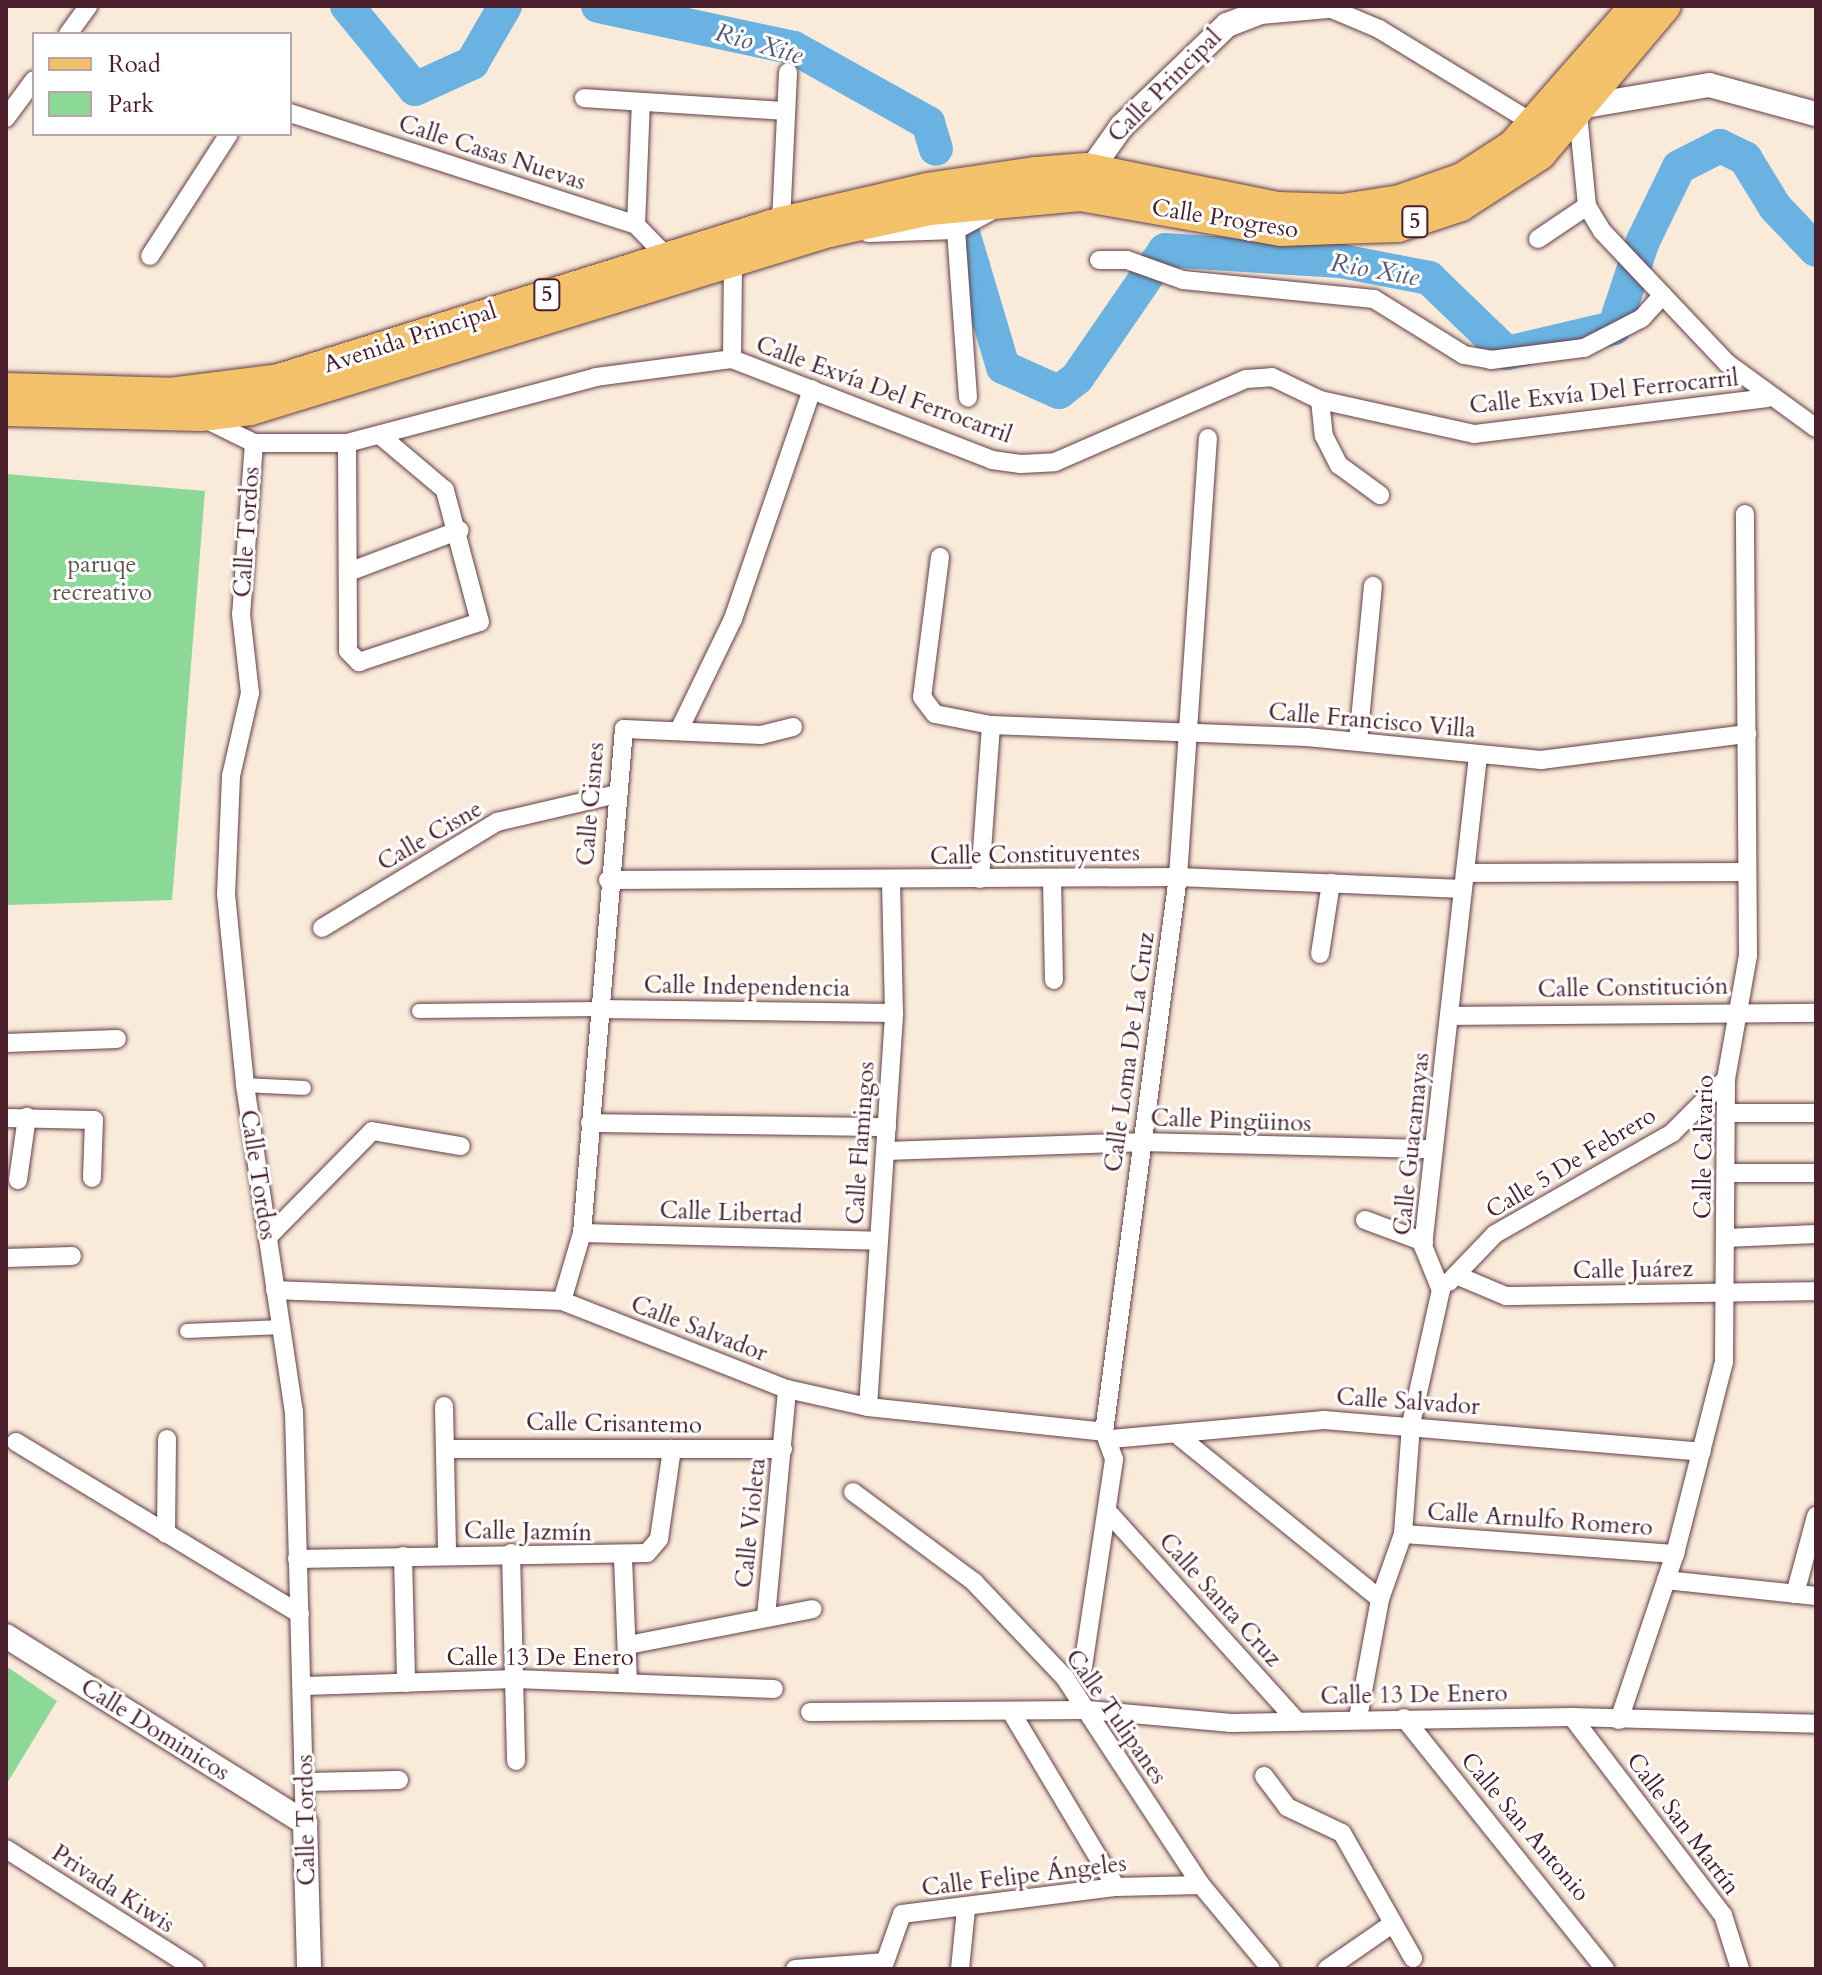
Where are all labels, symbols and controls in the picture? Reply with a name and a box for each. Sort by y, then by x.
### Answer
water label: Rio Xite [712,17,806,71]
street label: Calle Principal [1102,23,1228,149]
legend [32,32,292,136]
text: Road [108,48,161,81]
text: Park [108,88,154,121]
street label: Calle Casas Nuevas [395,109,589,197]
street label: Calle Progreso [1150,193,1300,245]
road number: 5 [1401,204,1429,240]
water label: Rio Xite [1328,247,1422,293]
road number: 5 [533,277,561,313]
street label: Avenida Principal [320,296,500,380]
street label: Calle Exvía Del Ferrocarril [752,330,1016,450]
street label: Calle Exvía Del Ferrocarril [1468,364,1740,420]
street label: Calle Tordos [228,465,266,599]
park label: paruqe recreativo [52,551,152,607]
street label: Calle Francisco Villa [1267,698,1477,744]
street label: Calle Cisnes [571,741,611,867]
street label: Calle Cisne [373,795,487,877]
street label: Calle Constituyentes [930,839,1140,871]
street label: Calle Loma De La Cruz [1099,930,1161,1174]
street label: Calle Independencia [644,971,850,1003]
street label: Calle Constitución [1537,972,1729,1004]
street label: Calle Guacamayas [1388,1051,1436,1237]
street label: Calle Flamingos [841,1060,881,1226]
street label: Calle Calvario [1688,1075,1720,1219]
street label: Calle 5 De Febrero [1481,1101,1661,1225]
street label: Calle Pingüinos [1150,1104,1312,1138]
street label: Calle Tordos [234,1108,282,1242]
street label: Calle Libertad [659,1196,803,1230]
street label: Calle Juárez [1573,1255,1693,1285]
street label: Calle Salvador [627,1290,771,1368]
street label: Calle Salvador [1335,1383,1481,1421]
street label: Calle Crisantemo [526,1408,702,1440]
street label: Calle Violeta [730,1457,772,1589]
street label: Calle Arnulfo Romero [1426,1498,1654,1542]
street label: Calle Jazmín [464,1516,592,1548]
street label: Calle Santa Cruz [1153,1527,1287,1673]
street label: Calle 13 De Enero [446,1644,634,1672]
street label: Calle Tulipanes [1059,1644,1173,1790]
street label: Calle Dominicos [75,1673,235,1787]
street label: Calle 13 De Enero [1320,1679,1508,1711]
street label: Calle San Antonio [1454,1747,1596,1907]
street label: Calle San Martín [1620,1747,1746,1901]
street label: Calle Tordos [290,1754,322,1886]
street label: Privada Kiwis [46,1839,180,1939]
street label: Calle Felipe Ángeles [920,1849,1128,1903]

